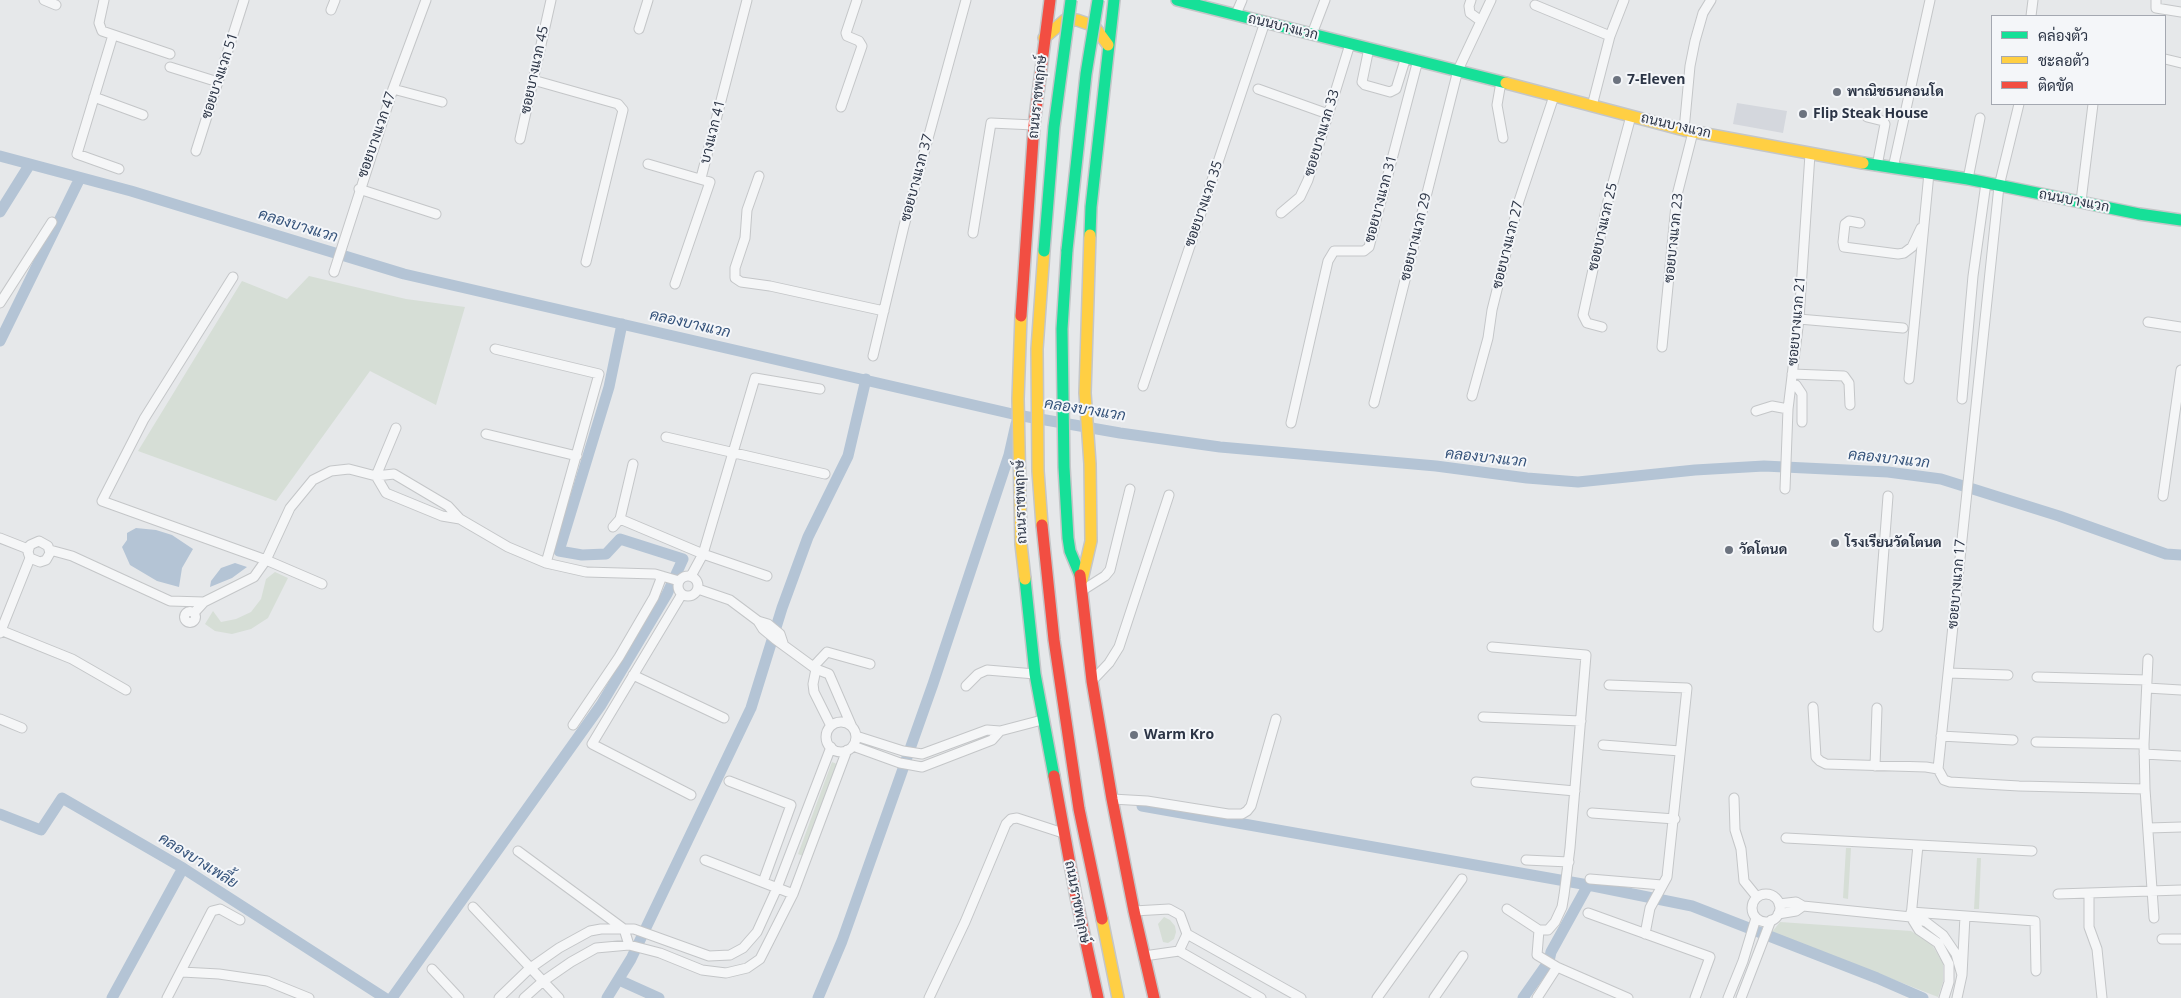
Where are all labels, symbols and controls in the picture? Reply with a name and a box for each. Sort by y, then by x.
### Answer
street label: ถนนบางแวก [1246,10,1320,44]
legend [1991,15,2166,105]
street label: ซอยบางแวก 45 [517,24,553,116]
text: คล่องตัว [2038,25,2088,45]
street label: ซอยบางแวก 51 [198,31,242,121]
text: ชะลอตัว [2038,50,2089,70]
street label: ถนนราชพฤกษ์ [1025,54,1051,140]
place label: 7-Eleven [1627,72,1685,88]
marker: 7-Eleven [1611,74,1623,86]
text: ติดขัด [2038,75,2074,95]
place label: พาณิชธนคอนโด [1847,84,1944,100]
marker: พาณิชธนคอนโด [1831,86,1843,98]
street label: ซอยบางแวก 33 [1301,88,1343,178]
street label: ซอยบางแวก 47 [354,90,400,180]
street label: บางแวก 41 [697,98,729,166]
place label: Flip Steak House [1813,106,1928,122]
marker: Flip Steak House [1797,108,1809,120]
street label: ถนนบางแวก [1639,110,1713,142]
street label: ซอยบางแวก 37 [897,132,937,224]
street label: ซอยบางแวก 31 [1361,153,1401,245]
street label: ซอยบางแวก 35 [1181,159,1227,249]
street label: ซอยบางแวก 25 [1585,181,1621,273]
street label: ถนนบางแวก [2037,186,2111,216]
street label: ซอยบางแวก 29 [1397,191,1435,283]
street label: ซอยบางแวก 23 [1661,192,1687,284]
street label: ซอยบางแวก 27 [1489,199,1527,291]
water label: คลองบางแวก [256,205,340,247]
street label: ซอยบางแวก 21 [1785,275,1809,367]
water label: คลองบางแวก [648,306,732,342]
water label: คลองบางแวก [1043,395,1127,425]
water label: คลองบางแวก [1444,445,1528,471]
water label: คลองบางแวก [1847,446,1931,472]
street label: ถนนราชพฤกษ์ [1011,460,1031,544]
place label: โรงเรียนวัดโตนด [1845,535,1942,551]
marker: โรงเรียนวัดโตนด [1829,537,1841,549]
street label: ซอยบางแวก 17 [1945,538,1969,630]
place label: วัดโตนด [1739,542,1787,558]
marker: วัดโตนด [1723,544,1735,556]
place label: Warm Kro [1144,727,1214,743]
marker: Warm Kro [1128,729,1140,741]
water label: คลองบางเพลี้ย [155,830,241,892]
street label: ถนนราชพฤกษ์ [1061,859,1093,945]

